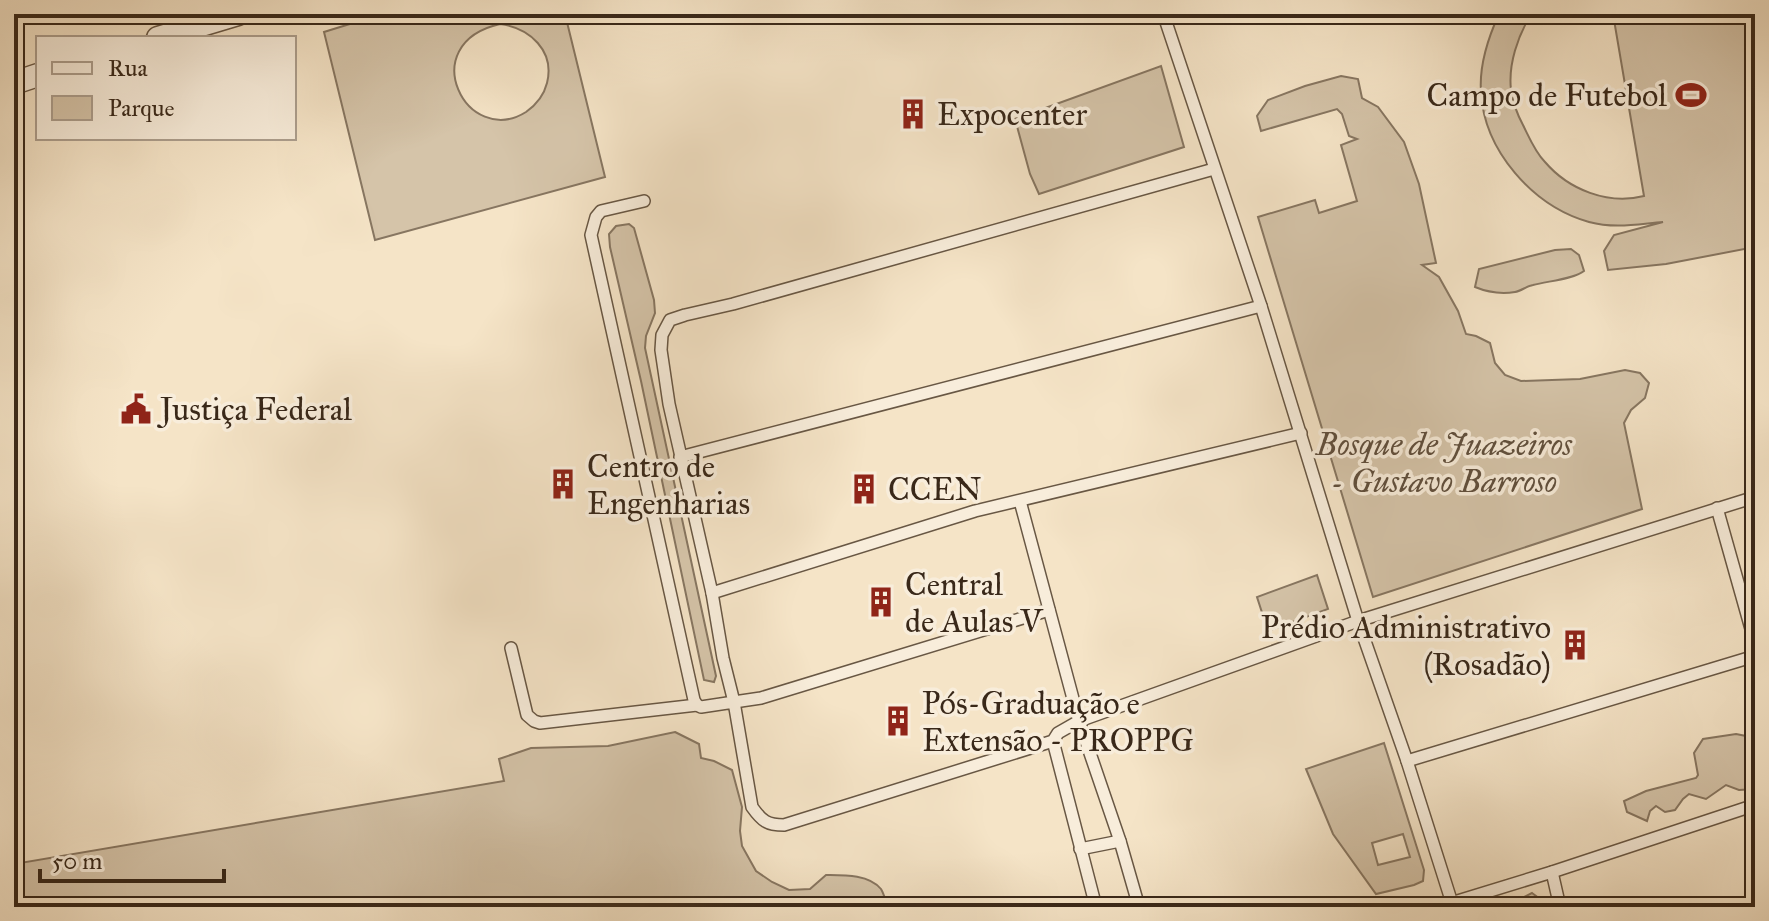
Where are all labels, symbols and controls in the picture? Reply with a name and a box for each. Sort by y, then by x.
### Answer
legend [36,36,296,140]
text: Rua [108,53,148,83]
place label: Campo de Futebol [1427,76,1667,115]
sports icon: Campo de Futebol [1674,78,1708,112]
text: Parque [108,93,175,123]
place label: Expocenter [937,95,1087,134]
building icon: Expocenter [896,97,930,131]
place label: Justiça Federal [157,390,352,429]
public building icon: Justiça Federal [119,392,153,426]
park label: Bosque de Juazeiros - Gustavo Barroso [1314,425,1573,501]
place label: Centro de Engenharias [587,447,750,523]
building icon: Centro de Engenharias [546,467,580,501]
place label: CCEN [888,470,982,509]
building icon: CCEN [847,472,881,506]
place label: Central de Aulas V [905,565,1044,641]
building icon: Central de Aulas V [864,585,898,619]
place label: Prédio Administrativo (Rosadão) [1261,608,1551,684]
building icon: Prédio Administrativo (Rosadão) [1558,628,1592,662]
place label: Pós-Graduação e Extensão - PROPPG [922,684,1194,760]
building icon: Pós-Graduação e Extensão - PROPPG [881,704,915,738]
scale bar [40,833,224,883]
text: 50 m [52,846,102,876]

